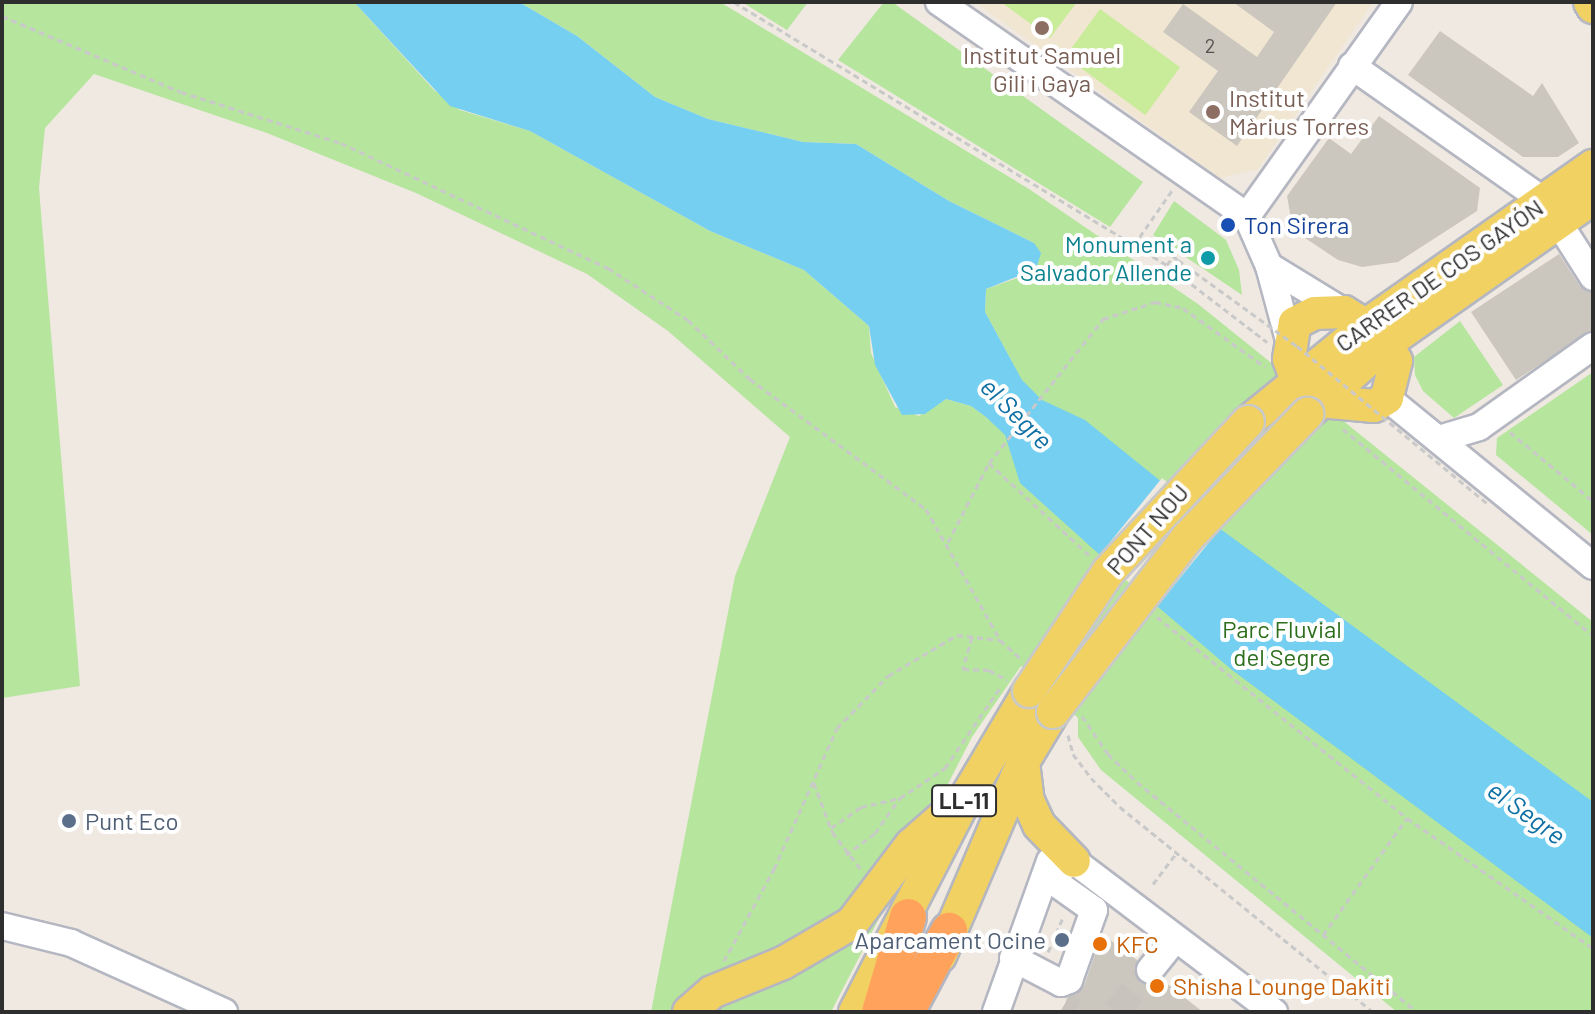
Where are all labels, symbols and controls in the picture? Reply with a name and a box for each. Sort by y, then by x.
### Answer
marker: Institut Samuel Gili i Gaya [1033,19,1051,37]
house number: 2 [1205,33,1215,57]
place label: Institut Samuel Gili i Gaya [963,41,1121,97]
place label: Institut Màrius Torres [1229,84,1369,140]
marker: Institut Màrius Torres [1204,103,1222,121]
street label: CARRER DE COS GAYÓN [1330,192,1548,358]
place label: Ton Sirera [1244,211,1349,239]
marker: Ton Sirera [1219,216,1237,234]
place label: Monument a Salvador Allende [1020,230,1192,286]
marker: Monument a Salvador Allende [1199,249,1217,267]
water label: el Segre [975,371,1059,455]
street label: PONT NOU [1100,478,1194,580]
park label: Parc Fluvial del Segre [1222,615,1342,671]
water label: el Segre [1482,773,1572,851]
road number: LL-11 [930,783,998,819]
place label: Punt Eco [85,807,179,835]
marker: Punt Eco [60,812,78,830]
place label: Aparcament Ocine [855,926,1046,954]
place label: KFC [1116,930,1159,958]
marker: Aparcament Ocine [1053,931,1071,949]
marker: KFC [1091,935,1109,953]
place label: Shisha Lounge Dakiti [1173,972,1391,1000]
marker: Shisha Lounge Dakiti [1148,977,1166,995]

